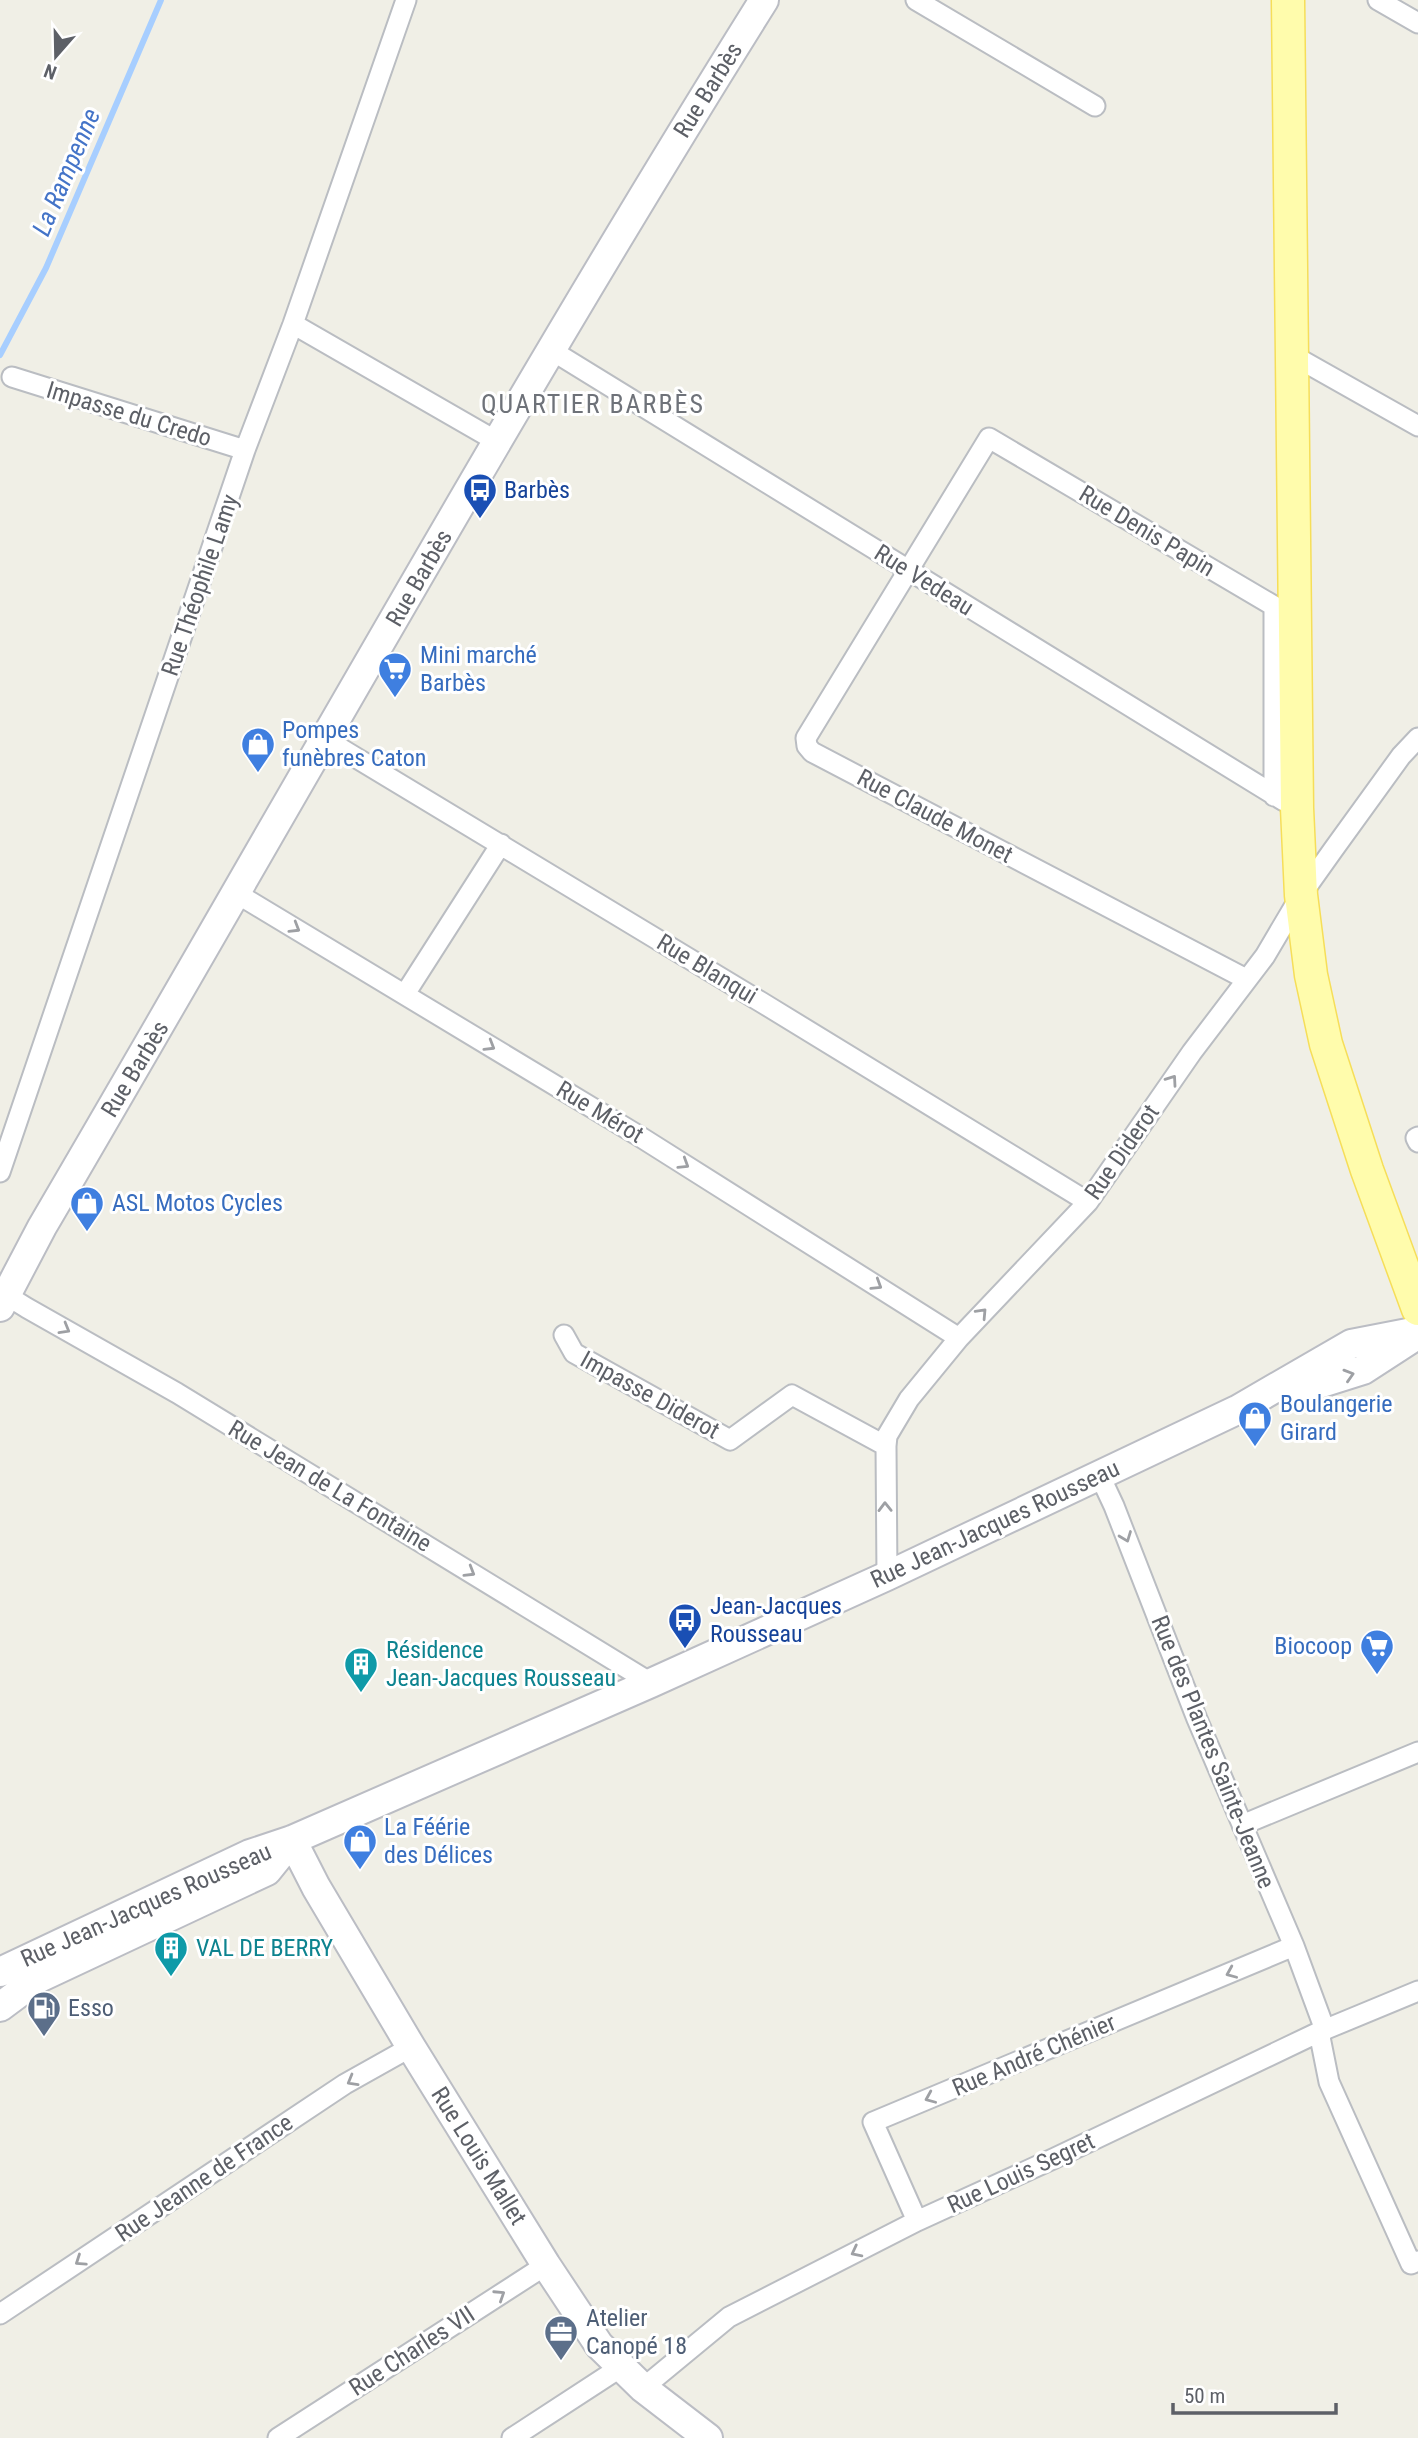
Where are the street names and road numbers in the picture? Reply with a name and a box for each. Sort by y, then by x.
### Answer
street label: Rue Barbès [668,37,748,143]
street label: Impasse du Credo [43,376,215,452]
street label: Rue Denis Papin [1074,480,1220,582]
street label: Rue Théophile Lamy [156,491,244,679]
street label: Rue Barbès [380,525,458,631]
street label: Rue Vedeau [869,539,979,621]
street label: Rue Claude Monet [852,763,1018,869]
street label: Rue Blanqui [652,928,762,1010]
street label: Rue Barbès [95,1016,175,1122]
street label: Rue Mérot [551,1075,649,1149]
street label: Rue Diderot [1079,1099,1165,1205]
street label: Impasse Diderot [576,1345,724,1445]
street label: Rue Jean de La Fontaine [224,1414,436,1558]
street label: Rue Jean-Jacques Rousseau [866,1454,1124,1594]
street label: Rue des Plantes Sainte-Jeanne [1145,1612,1281,1892]
street label: Rue Jean-Jacques Rousseau [16,1837,276,1973]
street label: Rue André Chénier [948,2008,1120,2102]
street label: Rue Louis Mallet [425,2082,533,2230]
street label: Rue Jeanne de France [110,2108,298,2248]
street label: Rue Louis Segret [943,2127,1099,2219]
street label: Rue Charles VII [344,2300,480,2402]

